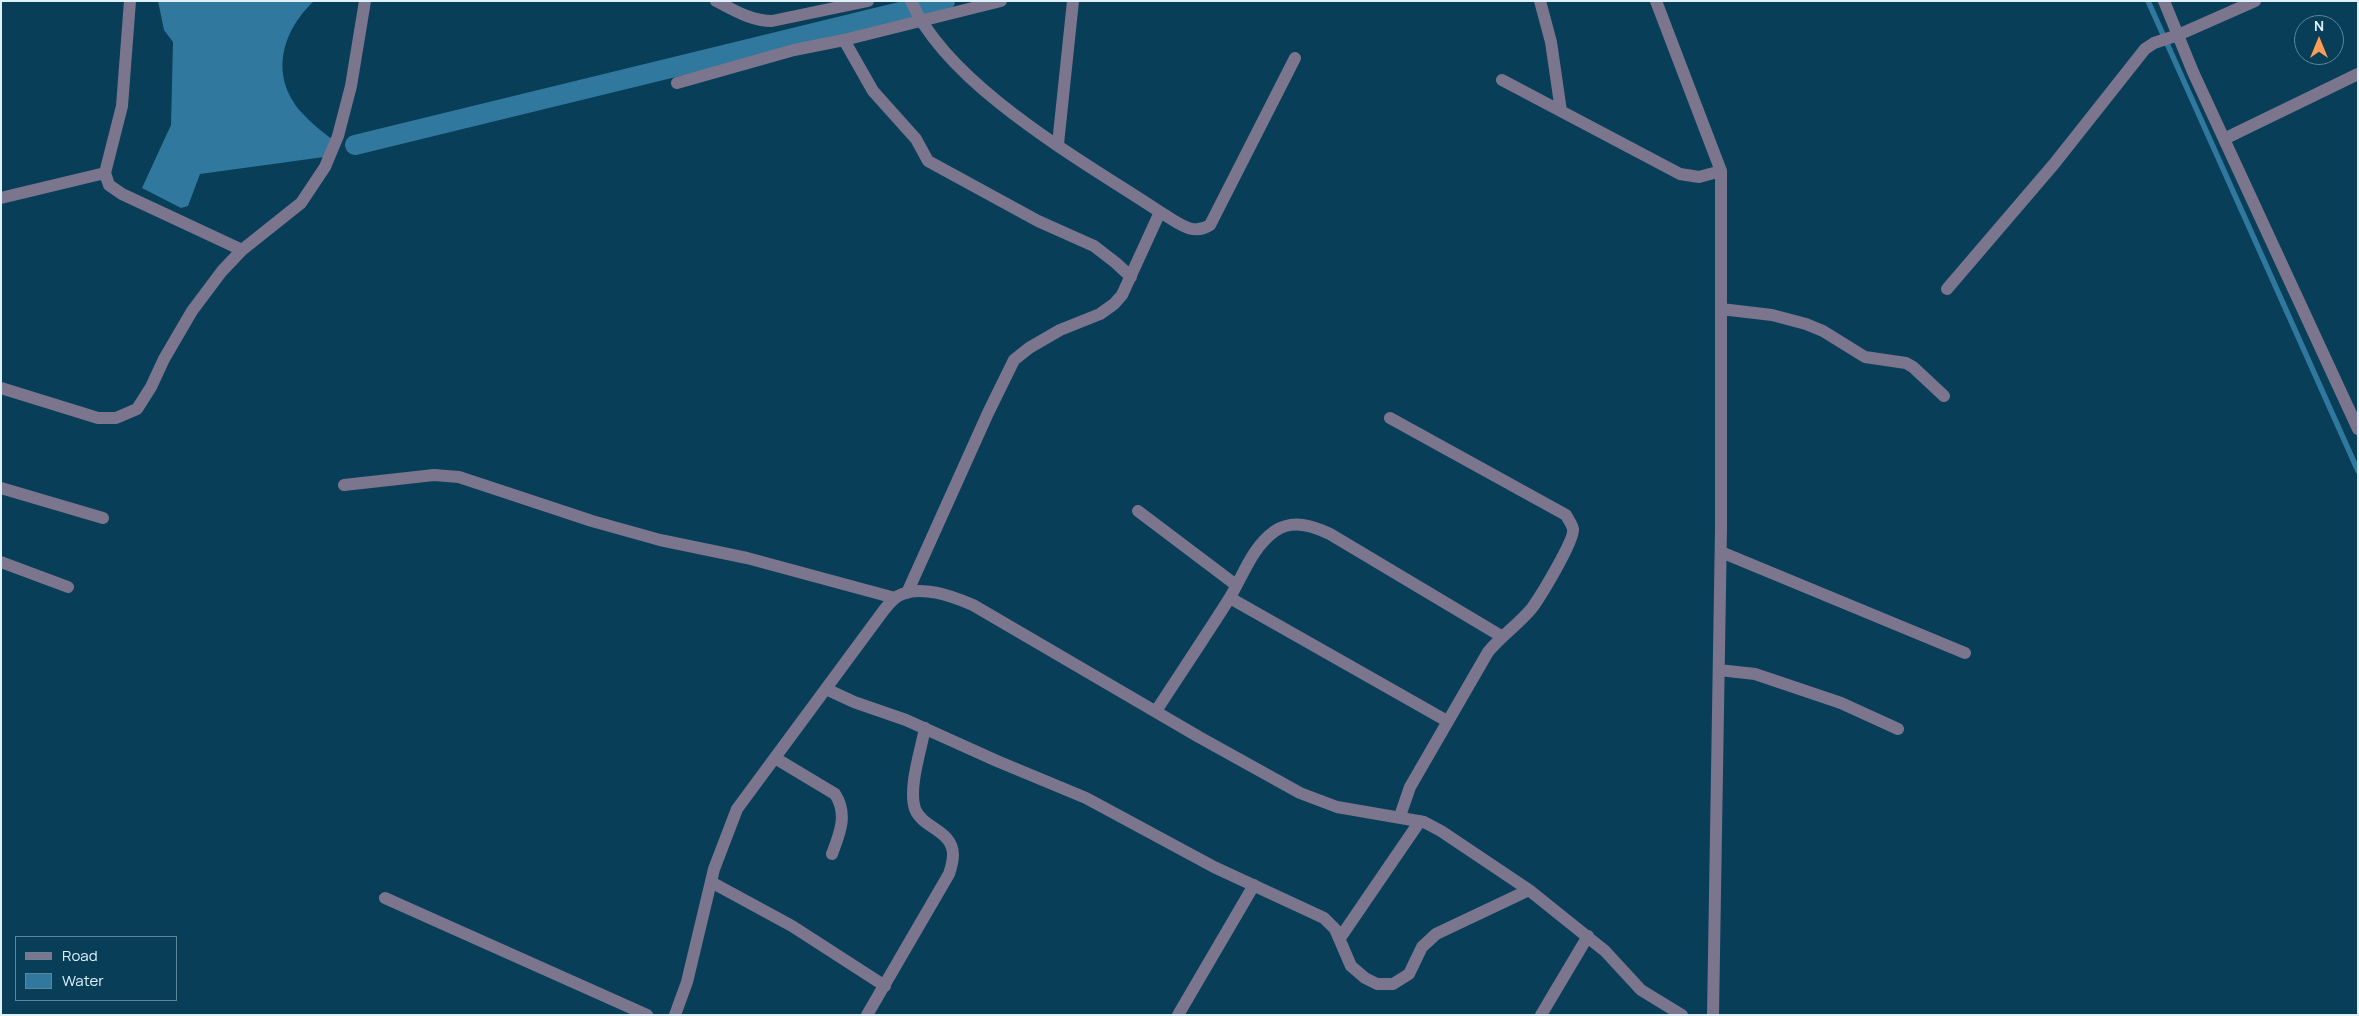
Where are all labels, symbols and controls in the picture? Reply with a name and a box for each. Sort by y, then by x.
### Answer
north arrow [2294,15,2344,65]
text: N [2314,16,2324,35]
legend [15,936,178,1001]
text: Road [62,945,98,966]
text: Water [62,970,104,991]

